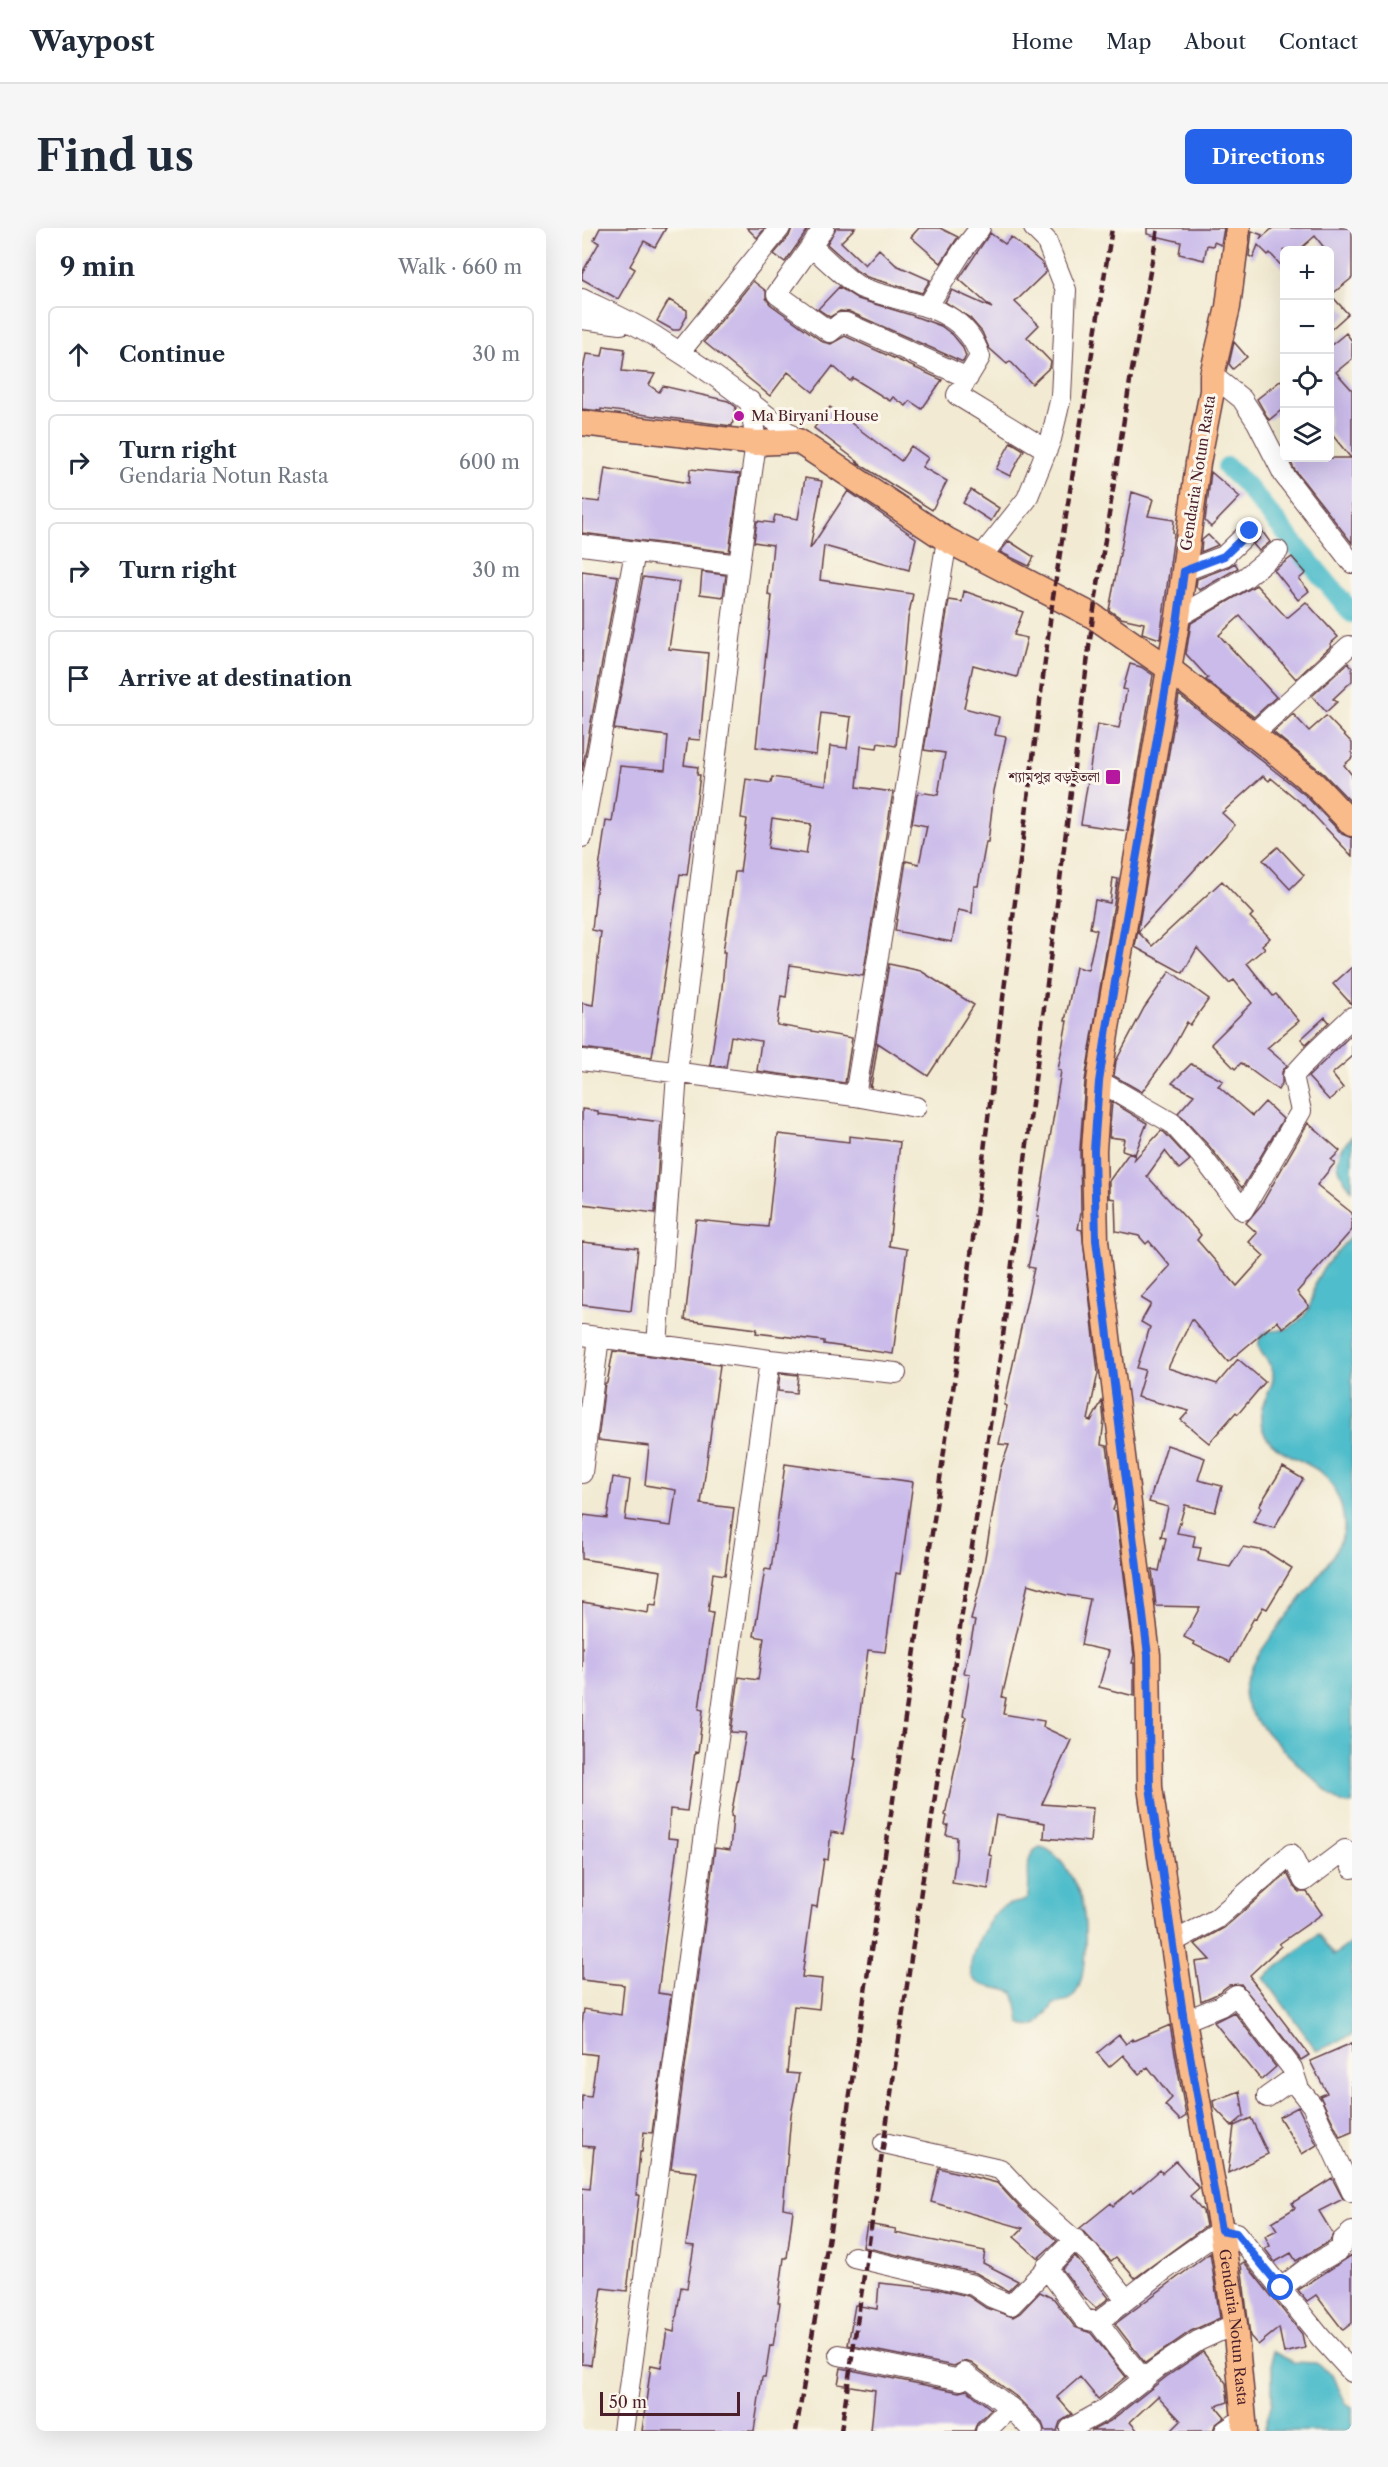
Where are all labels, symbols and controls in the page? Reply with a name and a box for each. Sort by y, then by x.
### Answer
text: Waypost [30,24,154,58]
text: Home [1012,29,1073,54]
text: Map [1106,29,1151,54]
text: About [1184,29,1246,54]
text: Contact [1279,29,1358,54]
button: Directions [1185,129,1352,184]
text: Find us [36,130,194,182]
map controls [1280,246,1334,462]
button: + [1280,246,1334,300]
text: 9 min [60,251,135,283]
text: Walk · 660 m [398,255,522,279]
button: − [1280,300,1334,354]
icon: ahead [62,338,95,371]
text: Continue [119,341,225,368]
text: 30 m [472,342,520,366]
button: locate [1280,354,1334,408]
street label: Gendaria Notun Rasta [1176,394,1219,552]
place label: Ma Biryani House [751,406,879,425]
button: layers [1280,408,1334,462]
marker: Ma Biryani House [732,409,746,423]
text: Turn right [119,437,237,464]
icon: right [62,446,95,479]
text: 600 m [459,450,520,474]
text: Gendaria Notun Rasta [119,464,329,488]
route end [1236,517,1262,543]
icon: right [62,554,95,587]
text: Turn right [119,557,237,584]
text: 30 m [472,558,520,582]
icon: arrive [62,662,95,695]
text: Arrive at destination [119,665,352,692]
place label: শ্যামপুর বড়ইতলা [1008,767,1100,786]
marker: শ্যামপুর বড়ইতলা [1104,768,1122,786]
street label: Gendaria Notun Rasta [1215,2248,1253,2406]
route start [1267,2274,1293,2300]
scale bar [600,2389,740,2416]
text: 50 m [609,2392,647,2412]

